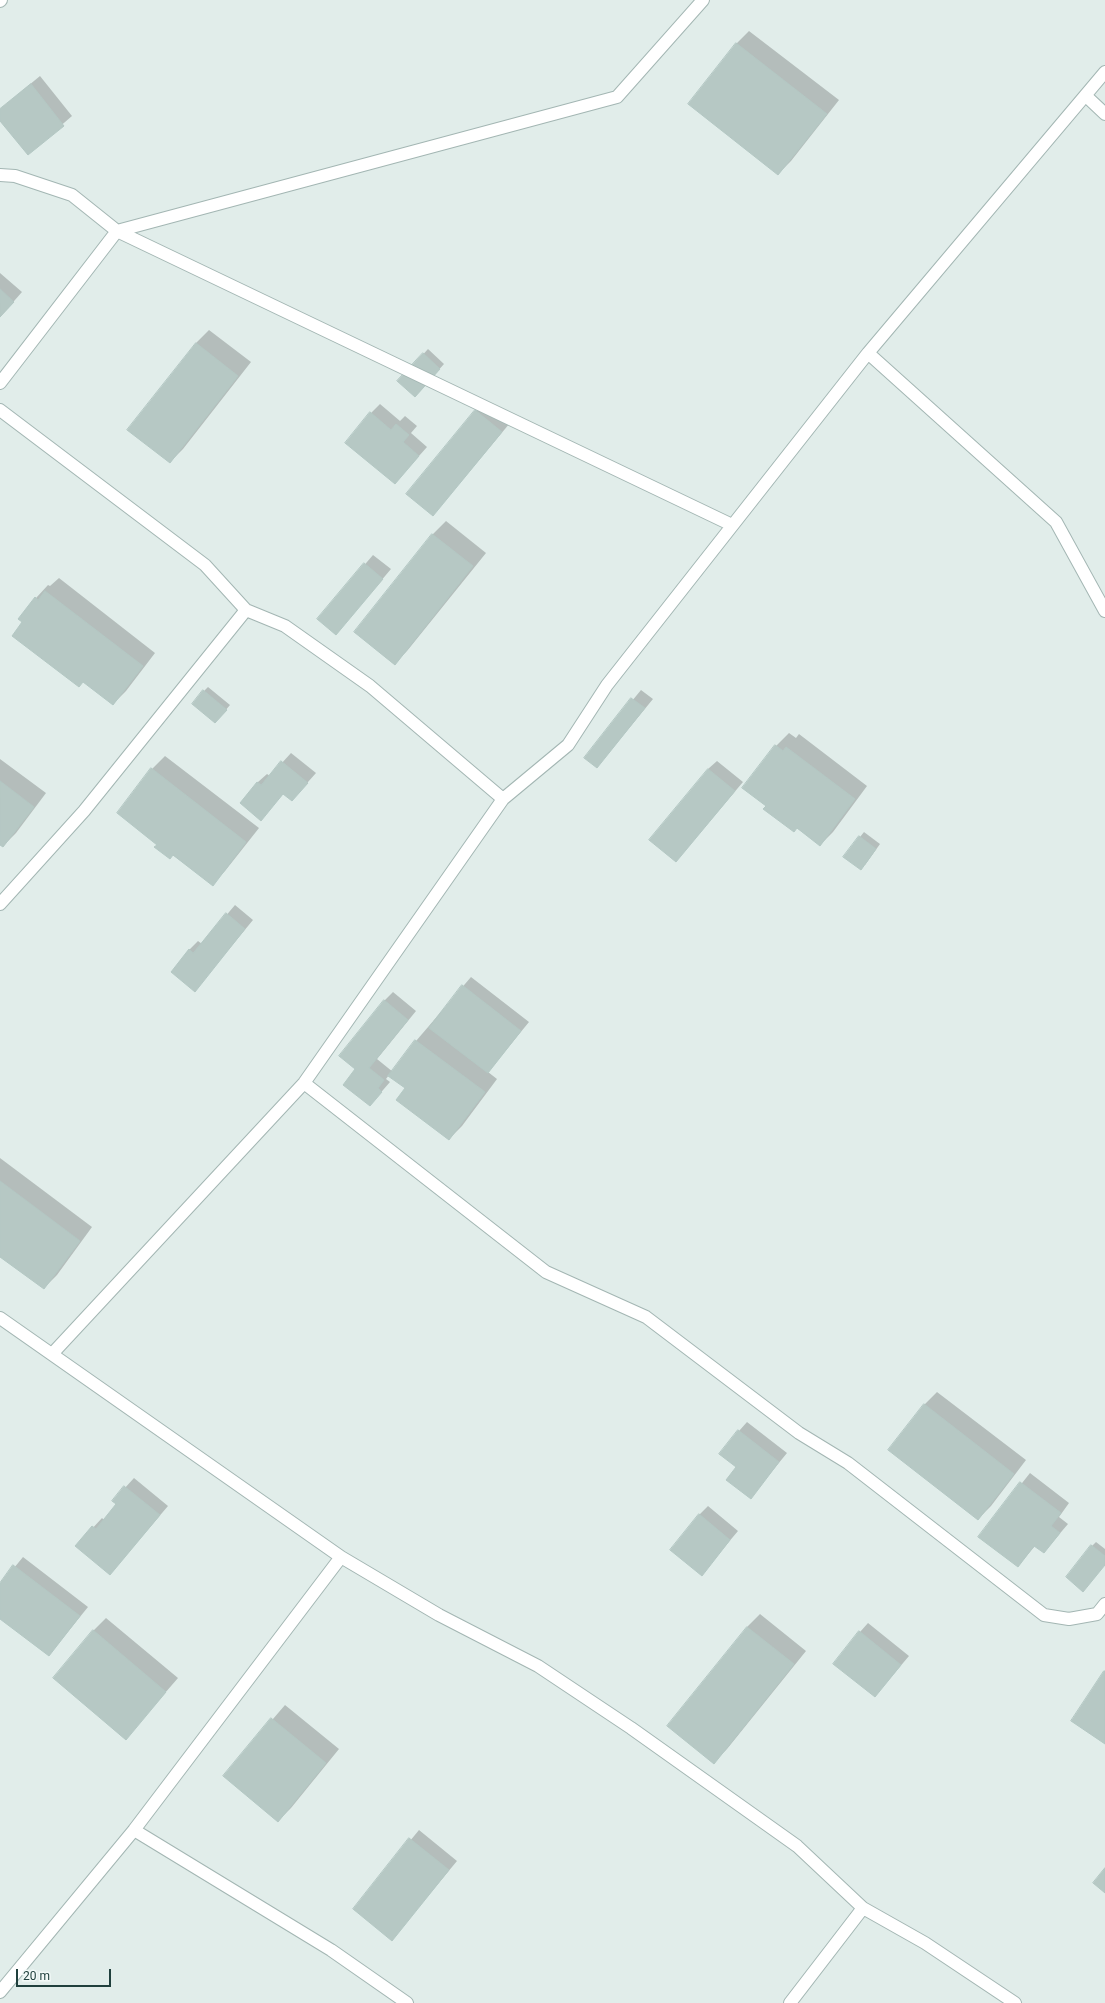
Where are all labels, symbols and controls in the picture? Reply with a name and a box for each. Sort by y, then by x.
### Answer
scale bar [18,1961,113,1987]
text: 20 m [23,1969,50,1983]

